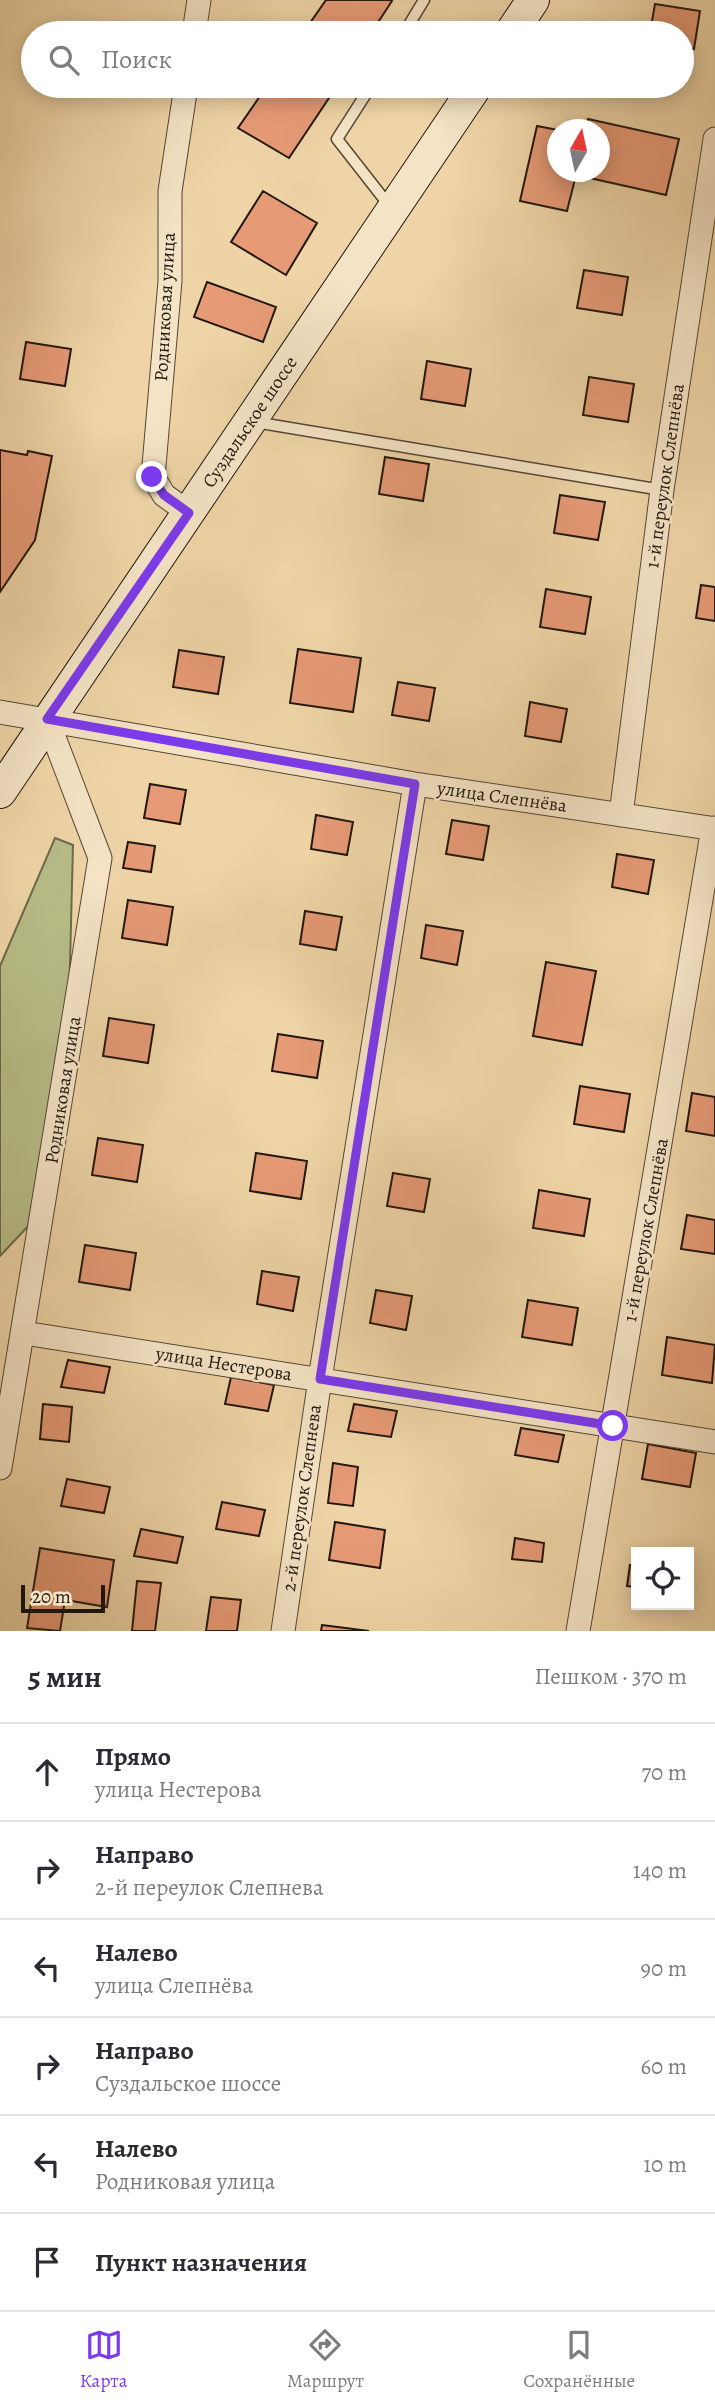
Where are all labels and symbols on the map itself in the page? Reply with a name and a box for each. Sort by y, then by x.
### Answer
north arrow [547,119,610,182]
street label: Родниковая улица [148,232,182,382]
street label: Суздальское шоссе [196,351,304,493]
street label: 1-й переулок Слепнёва [639,382,691,570]
route end [136,461,167,492]
street label: улица Слепнёва [435,775,569,819]
street label: Родниковая улица [38,1014,88,1166]
street label: 1-й переулок Слепнёва [617,1136,675,1324]
street label: улица Нестерова [153,1340,294,1388]
street label: 2-й переулок Слепнева [276,1402,328,1593]
route start [597,1410,628,1441]
scale bar [21,1582,105,1614]

